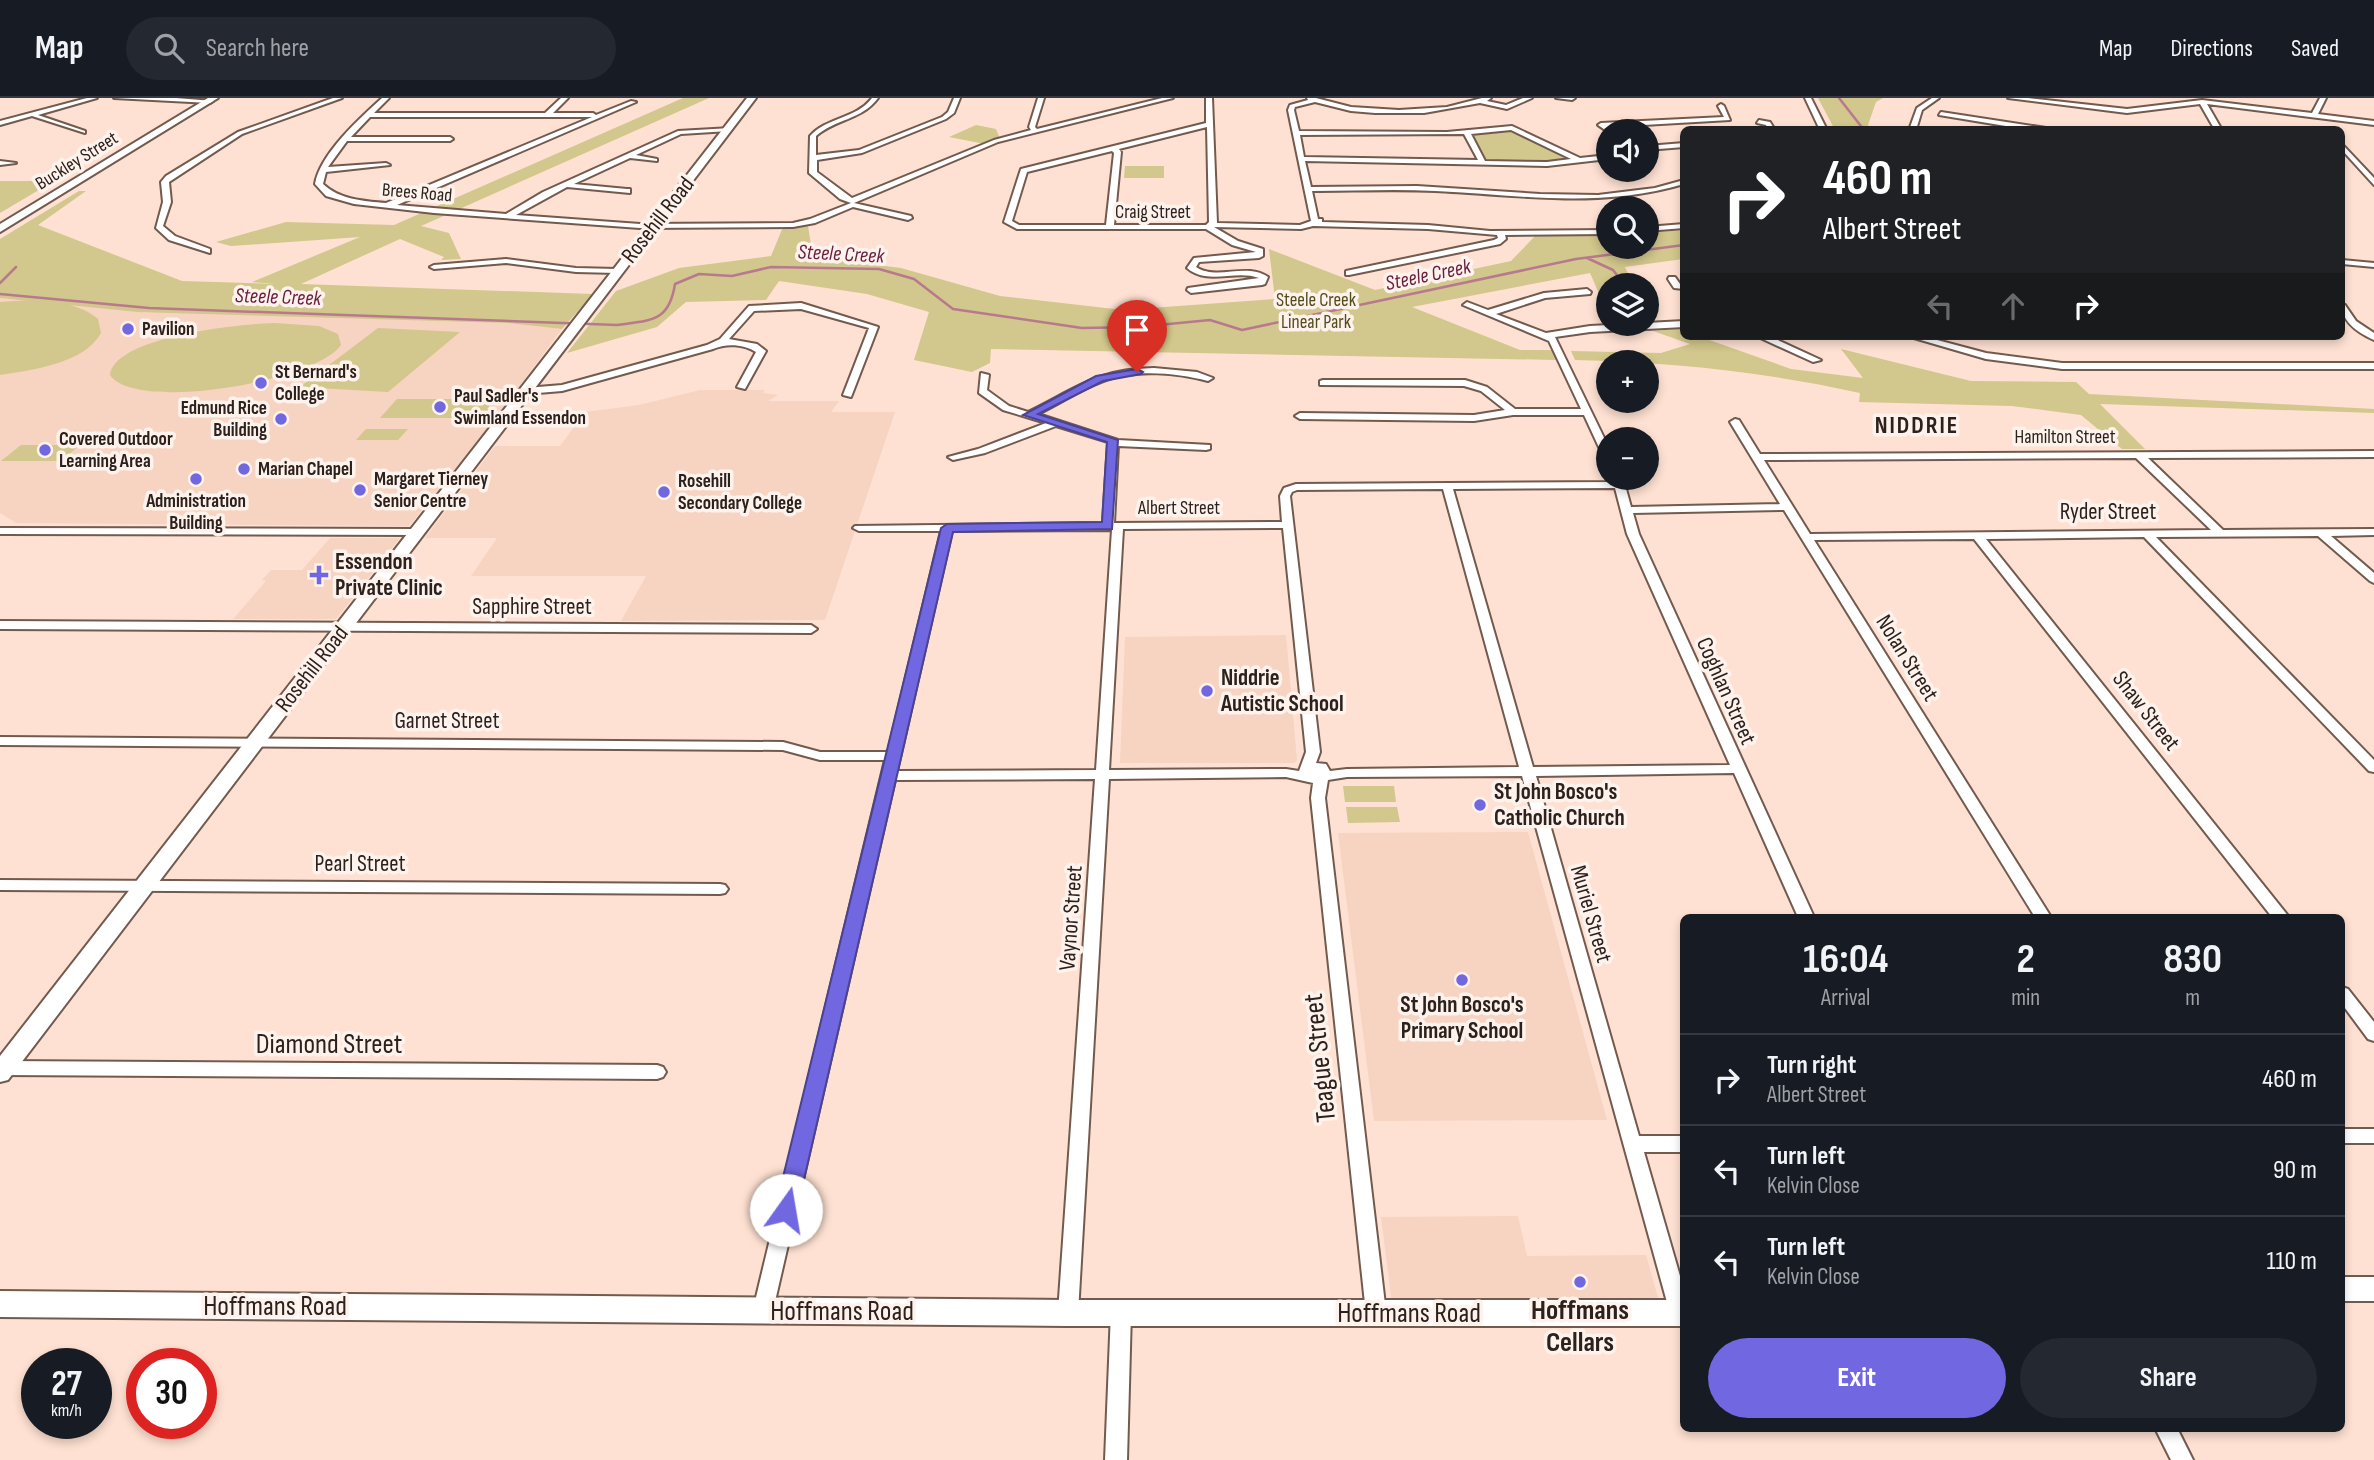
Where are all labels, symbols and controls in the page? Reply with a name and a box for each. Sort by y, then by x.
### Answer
search box [126,17,616,80]
text: Map [35,28,84,68]
icon: search [150,29,188,67]
text: Search here [206,33,309,64]
text: Map [2099,34,2132,63]
text: Directions [2170,34,2253,63]
text: Saved [2291,34,2339,63]
map controls [1596,119,1659,490]
button: sound [1596,119,1659,182]
street label: Buckley Street [32,127,123,195]
text: 460 m [1823,150,1932,209]
icon: right [1708,154,1799,245]
street label: Rosehill Road [616,171,700,269]
street label: Brees Road [381,178,453,208]
button: search [1596,196,1659,259]
street label: Craig Street [1115,201,1191,224]
text: Albert Street [1823,210,1961,249]
water label: Steele Creek [797,239,886,269]
water label: Steele Creek [1383,254,1474,296]
button: layers [1596,273,1659,336]
water label: Steele Creek [234,283,323,311]
icon: left [1921,287,1959,325]
icon: ahead [1994,287,2032,325]
icon: right [2067,287,2105,325]
park label: Steele Creek Linear Park [1276,289,1357,334]
pin [1107,300,1167,372]
icon: arrive [1118,311,1156,349]
place label: Pavilion [142,318,195,341]
marker: Pavilion [120,321,136,337]
button: + [1596,350,1659,413]
place label: St Bernard's College [275,361,357,406]
marker: St Bernard's College [253,375,269,391]
place label: Paul Sadler's Swimland Essendon [454,385,586,430]
place label: Edmund Rice Building [181,397,267,442]
marker: Paul Sadler's Swimland Essendon [432,399,448,415]
marker: Edmund Rice Building [273,411,289,427]
district label: NIDDRIE [1875,411,1959,440]
street label: Hamilton Street [2014,426,2116,449]
button: − [1596,427,1659,490]
place label: Covered Outdoor Learning Area [59,428,173,473]
marker: Covered Outdoor Learning Area [37,442,53,458]
place label: Marian Chapel [258,458,353,481]
marker: Marian Chapel [236,461,252,477]
place label: Margaret Tierney Senior Centre [374,468,488,513]
place label: Rosehill Secondary College [678,470,802,515]
marker: Administration Building [188,471,204,487]
marker: Margaret Tierney Senior Centre [352,482,368,498]
marker: Rosehill Secondary College [656,484,672,500]
place label: Administration Building [145,490,246,535]
street label: Albert Street [1137,497,1220,520]
street label: Ryder Street [2060,498,2156,526]
place label: Essendon Private Clinic [335,548,443,602]
marker: Essendon Private Clinic [309,565,329,585]
street label: Sapphire Street [472,593,592,621]
street label: Nolan Street [1870,610,1944,706]
street label: Rosehill Road [270,620,354,718]
street label: Coghlan Street [1690,633,1762,749]
place label: Niddrie Autistic School [1220,664,1344,718]
street label: Shaw Street [2106,666,2186,756]
marker: Niddrie Autistic School [1199,683,1215,699]
street label: Garnet Street [394,707,500,735]
place label: St John Bosco's Catholic Church [1494,778,1625,832]
marker: St John Bosco's Catholic Church [1472,797,1488,813]
street label: Pearl Street [315,850,405,878]
street label: Muriel Street [1564,862,1618,966]
street label: Vaynor Street [1053,864,1089,972]
text: 16:04 [1803,934,1888,985]
text: 2 [2017,934,2035,985]
text: 830 [2163,934,2222,985]
marker: St John Bosco's Primary School [1454,972,1470,988]
text: Arrival [1821,984,1870,1012]
text: min [2011,984,2040,1012]
text: m [2185,984,2200,1012]
place label: St John Bosco's Primary School [1400,991,1524,1045]
street label: Teague Street [1297,992,1343,1124]
street label: Diamond Street [256,1028,402,1061]
text: Turn right [1767,1050,1856,1081]
icon: right [1708,1061,1746,1099]
text: 460 m [2262,1064,2317,1095]
text: Albert Street [1767,1081,1866,1109]
text: Turn left [1767,1141,1845,1172]
icon: left [1708,1152,1746,1190]
text: 90 m [2273,1155,2317,1186]
text: Kelvin Close [1767,1172,1860,1200]
position arrow [749,1173,823,1247]
text: Turn left [1767,1232,1845,1263]
icon: left [1708,1243,1746,1281]
text: 110 m [2266,1246,2317,1277]
text: Kelvin Close [1767,1263,1860,1291]
marker: Hoffmans Cellars [1572,1274,1588,1290]
street label: Hoffmans Road [203,1290,347,1323]
place label: Hoffmans Cellars [1531,1294,1629,1359]
street label: Hoffmans Road [770,1295,914,1328]
street label: Hoffmans Road [1337,1297,1481,1330]
button: Exit [1708,1338,2006,1418]
button: Share [2020,1338,2317,1418]
speed limit sign: 30 [126,1348,217,1439]
text: 27 [51,1363,82,1406]
text: km/h [51,1400,82,1421]

